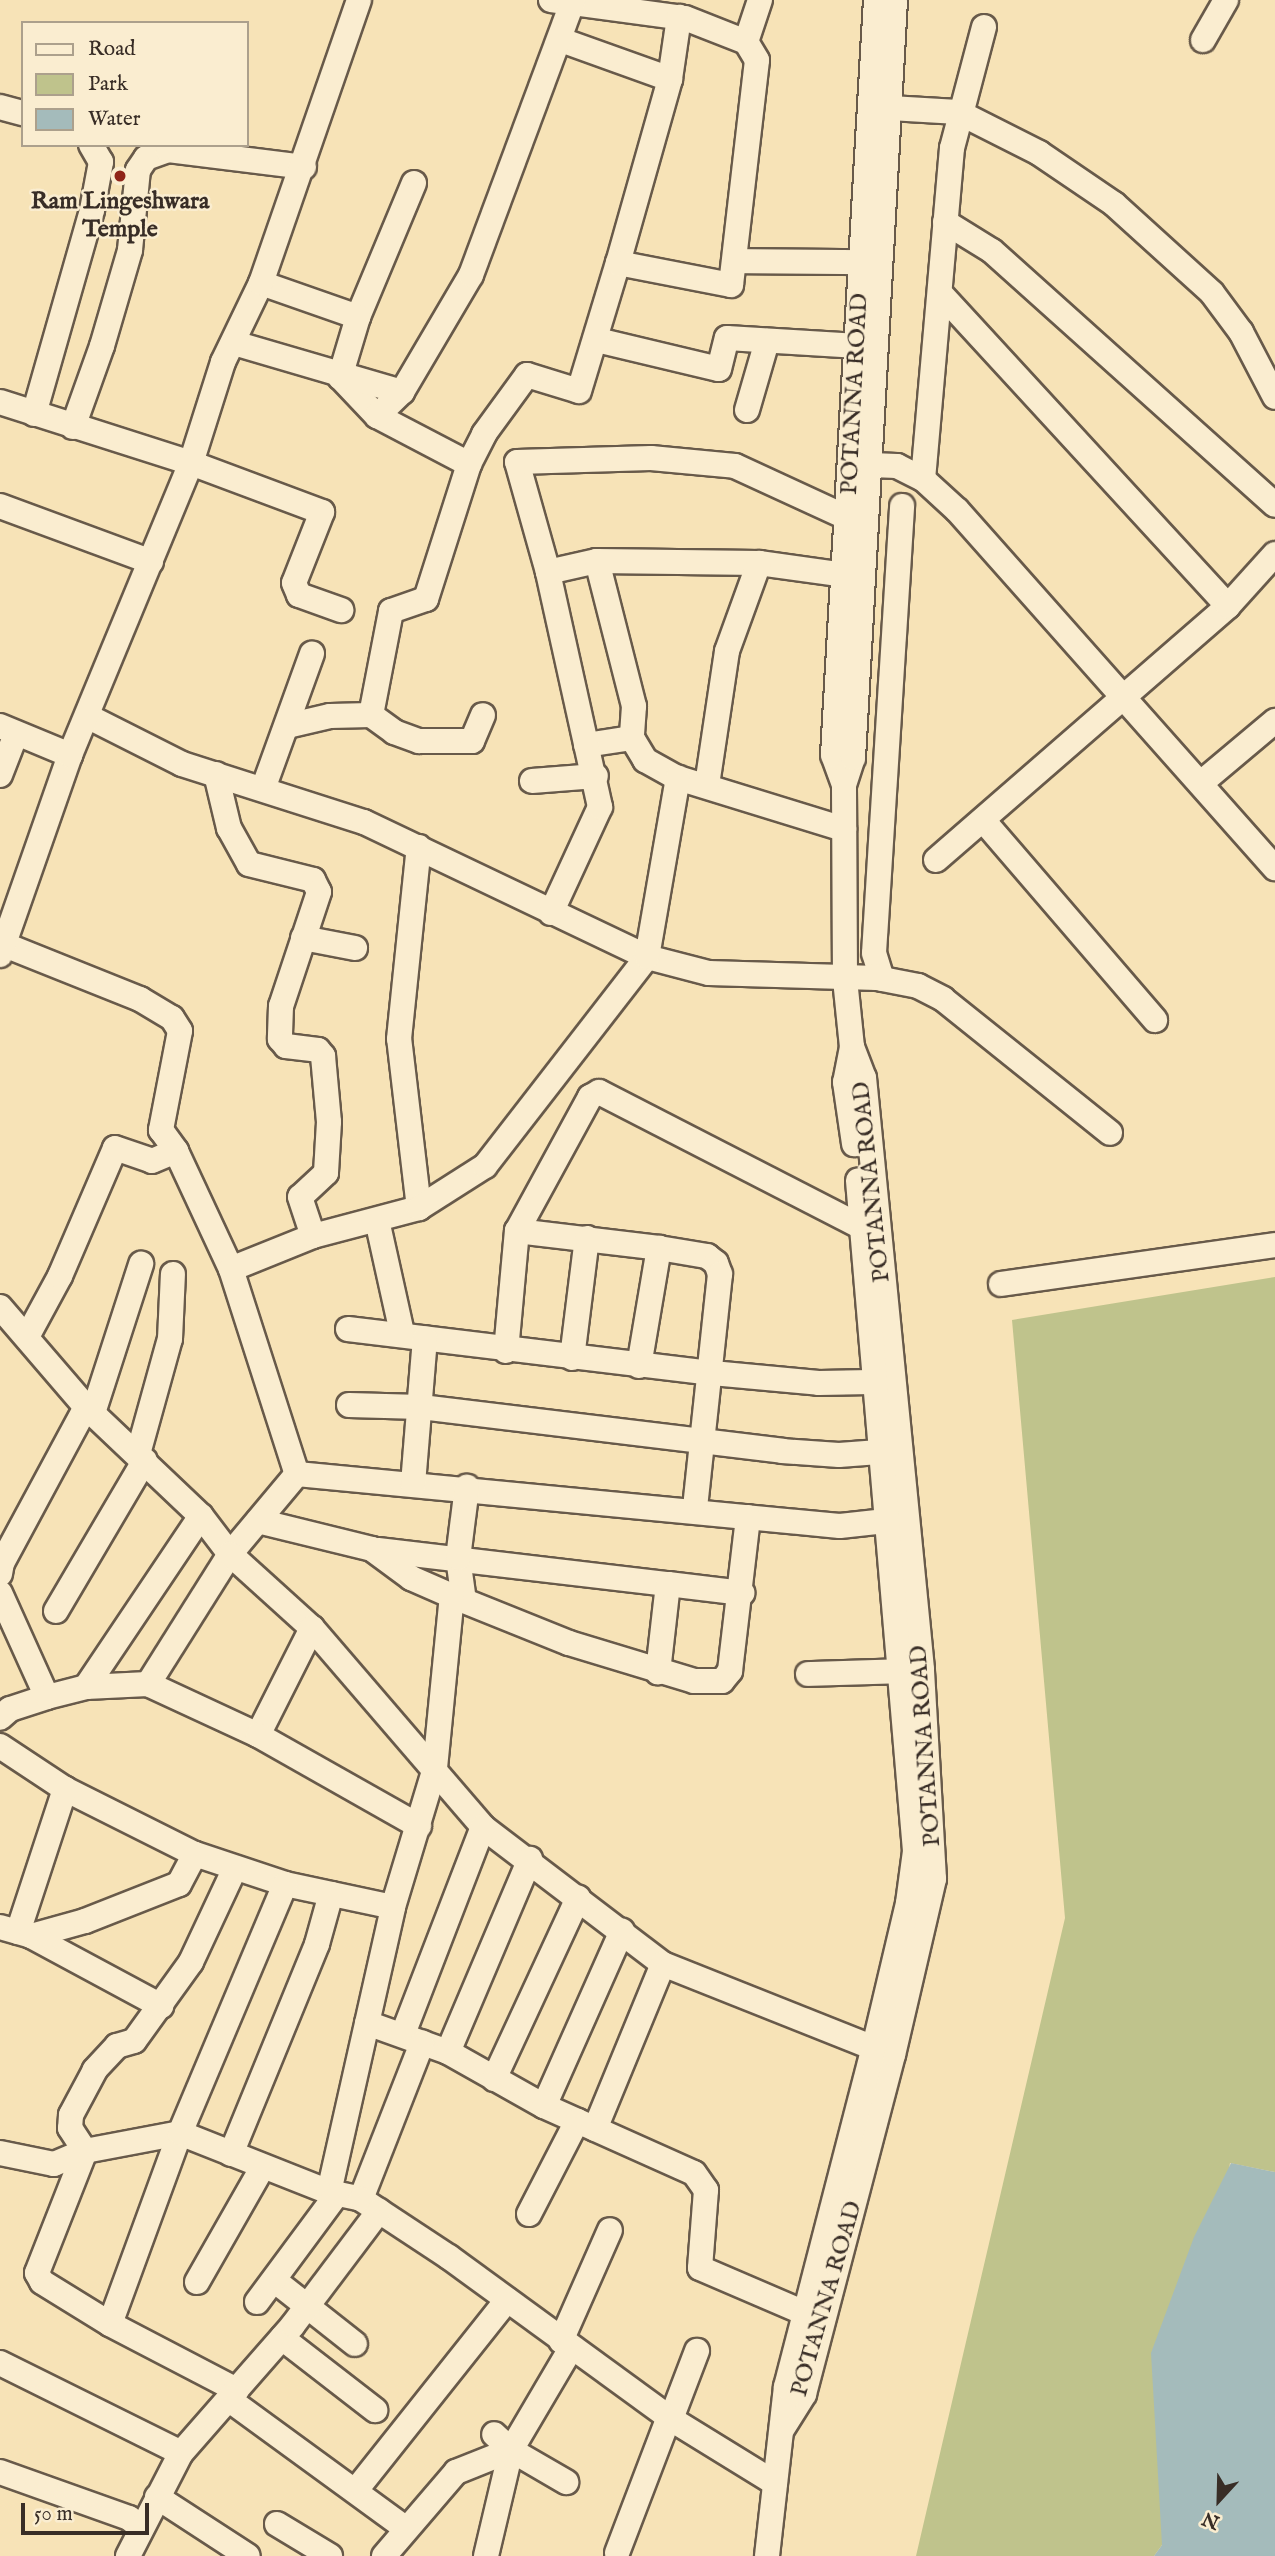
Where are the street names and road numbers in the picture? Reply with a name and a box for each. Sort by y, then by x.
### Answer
street label: POTANNA ROAD [835,292,875,496]
street label: POTANNA ROAD [847,1080,897,1284]
street label: POTANNA ROAD [905,1644,947,1848]
street label: POTANNA ROAD [785,2198,869,2400]

